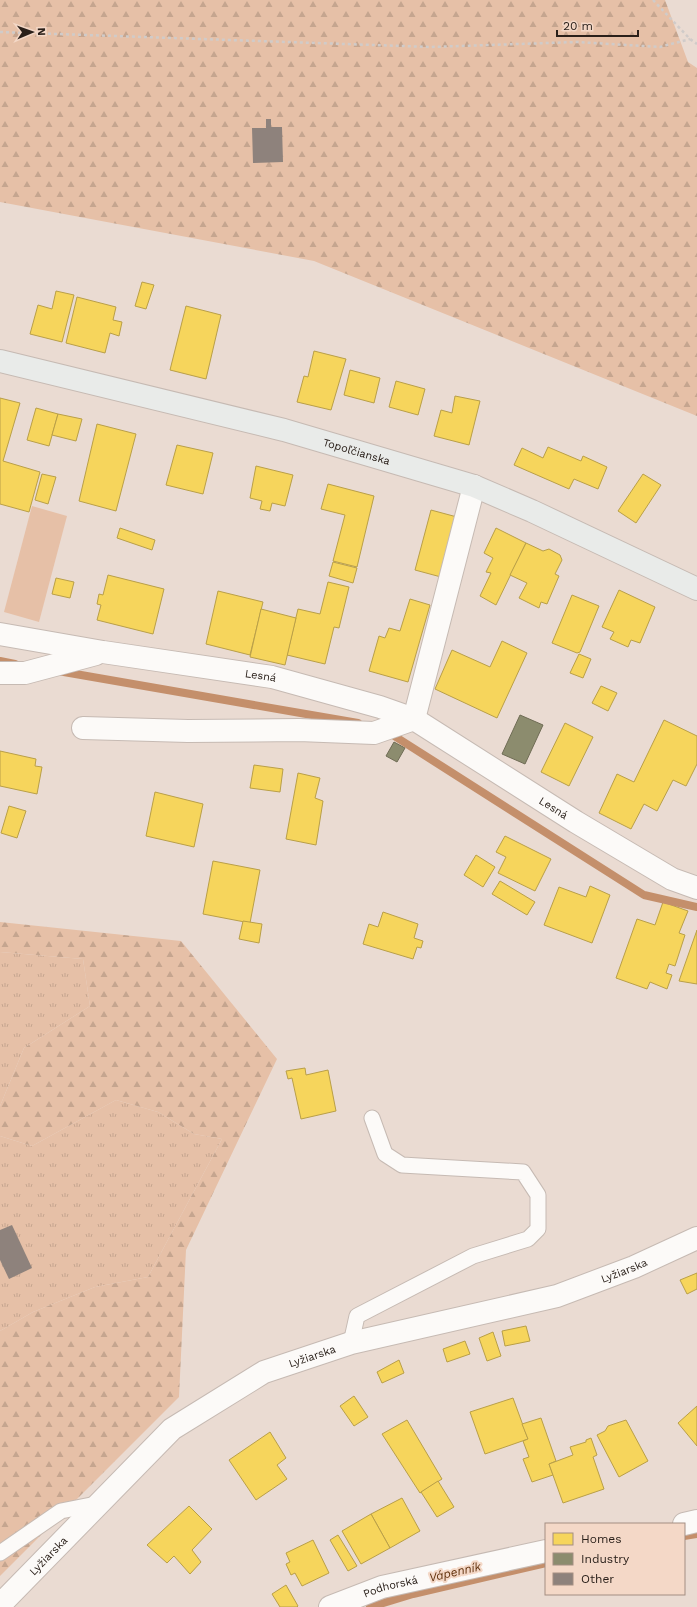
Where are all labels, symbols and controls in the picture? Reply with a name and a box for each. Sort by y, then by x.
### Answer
north arrow [12,12,52,52]
scale bar [557,12,638,38]
text: 20 m [563,19,593,33]
text: N [35,27,48,36]
street label: Topoľčianska [322,435,392,467]
street label: Lesná [244,667,278,684]
street label: Lesná [537,794,570,822]
street label: Lyžiarska [599,1255,649,1285]
street label: Lyžiarska [287,1342,337,1370]
legend [545,1523,685,1595]
text: Homes [581,1532,622,1546]
street label: Lyžiarska [27,1534,70,1578]
text: Industry [581,1552,630,1566]
water label: Vápenník [428,1559,483,1585]
text: Other [581,1572,614,1586]
street label: Podhorská [361,1573,419,1600]

